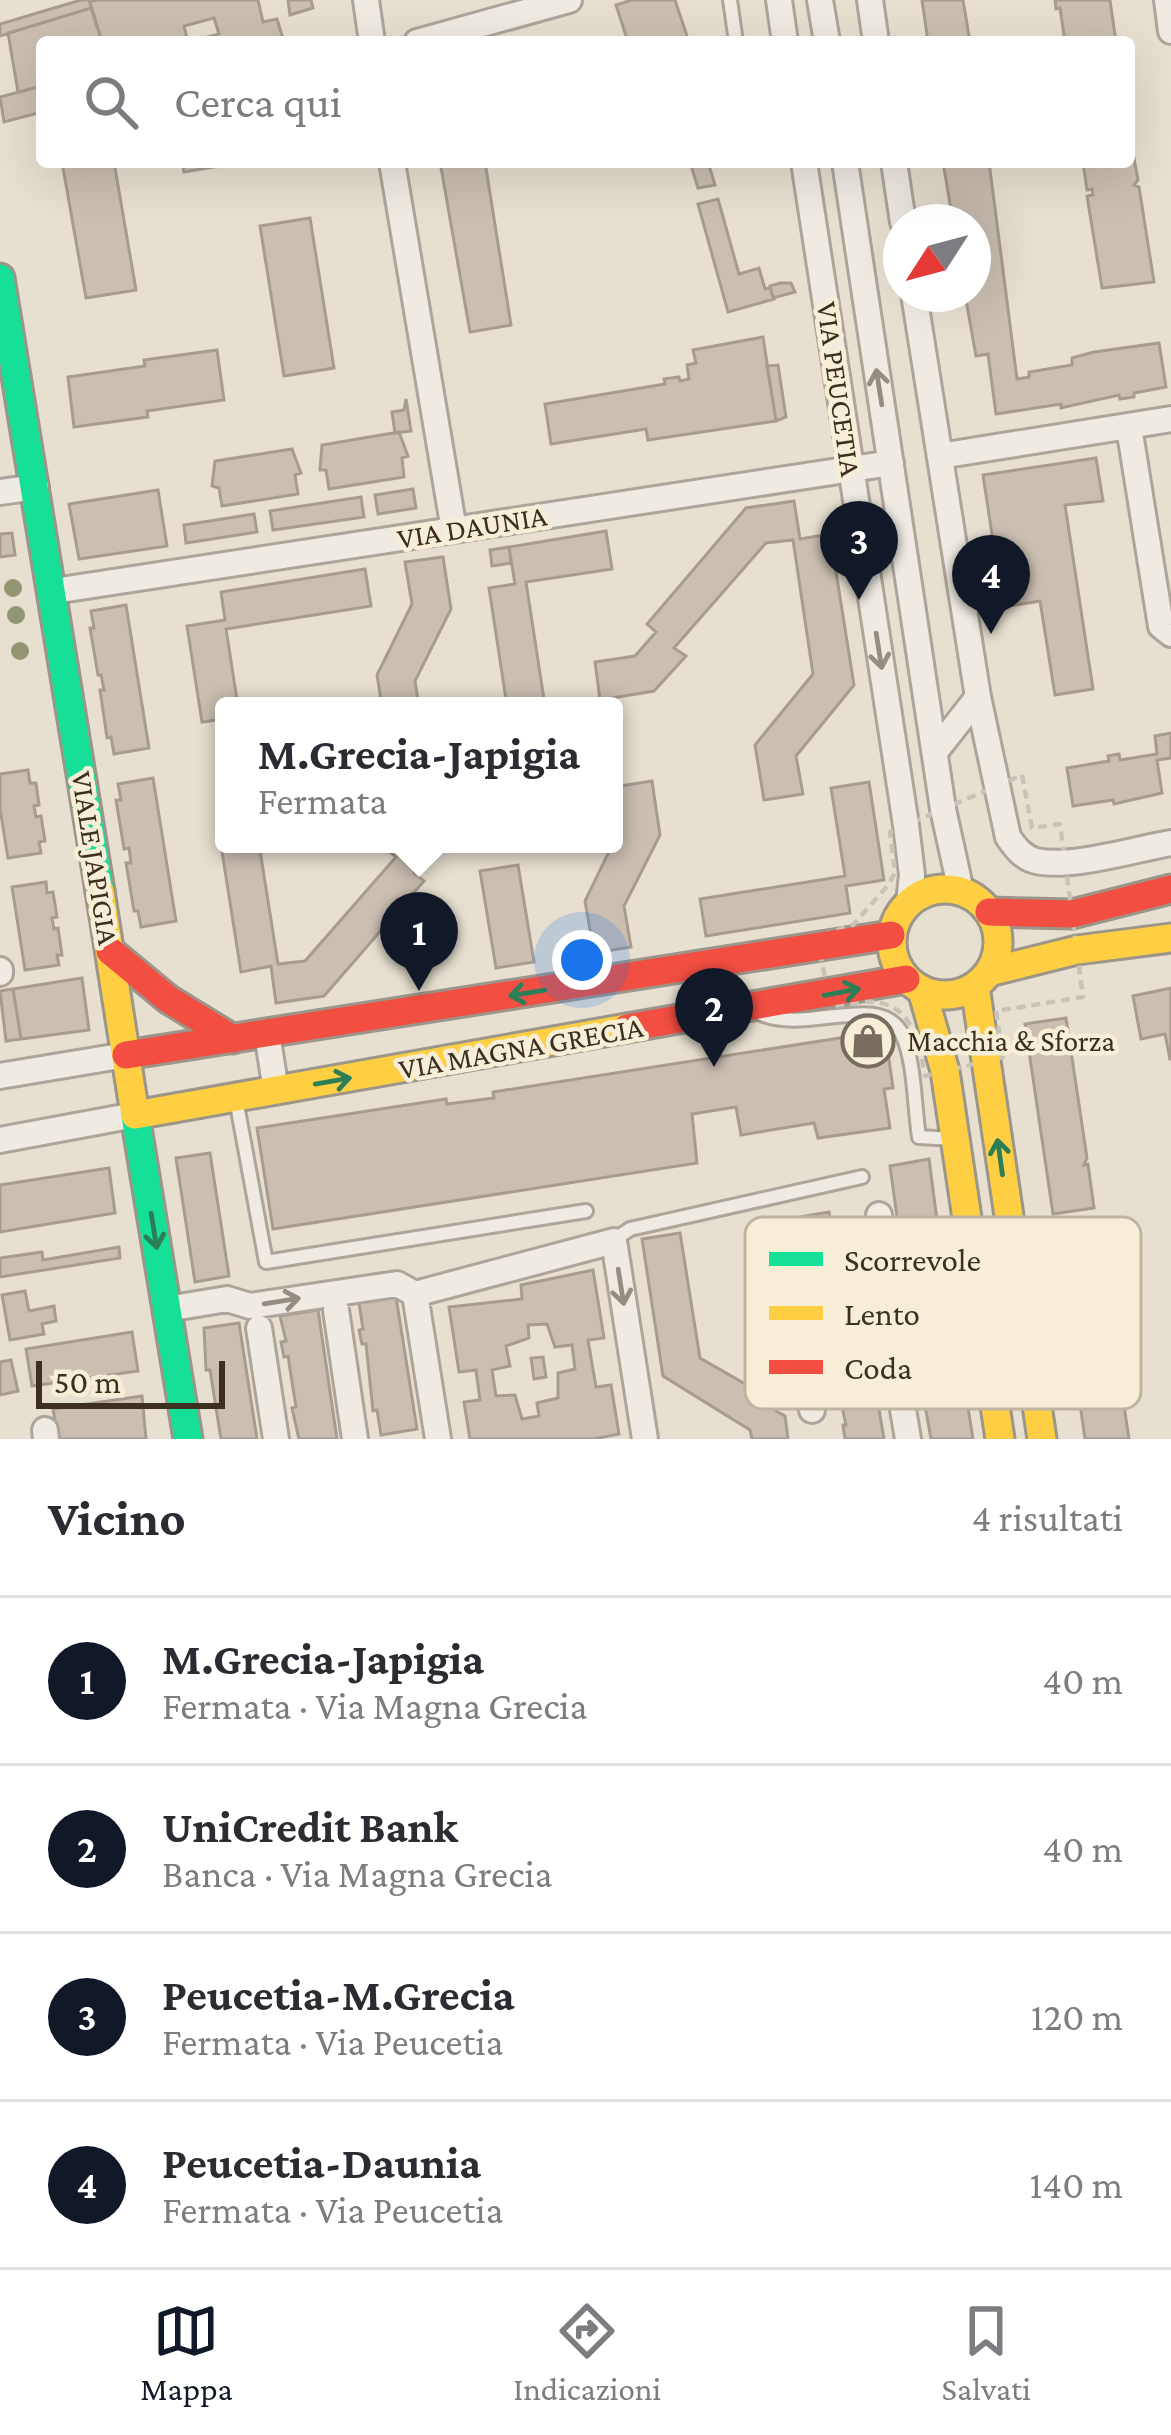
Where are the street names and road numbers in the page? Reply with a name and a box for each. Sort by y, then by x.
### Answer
street label: VIA PEUCETIA [811,299,868,479]
street label: VIA DAUNIA [395,498,550,555]
street label: VIALE JAPIGIA [65,769,126,948]
street label: VIA MAGNA GRECIA [396,1010,647,1085]

